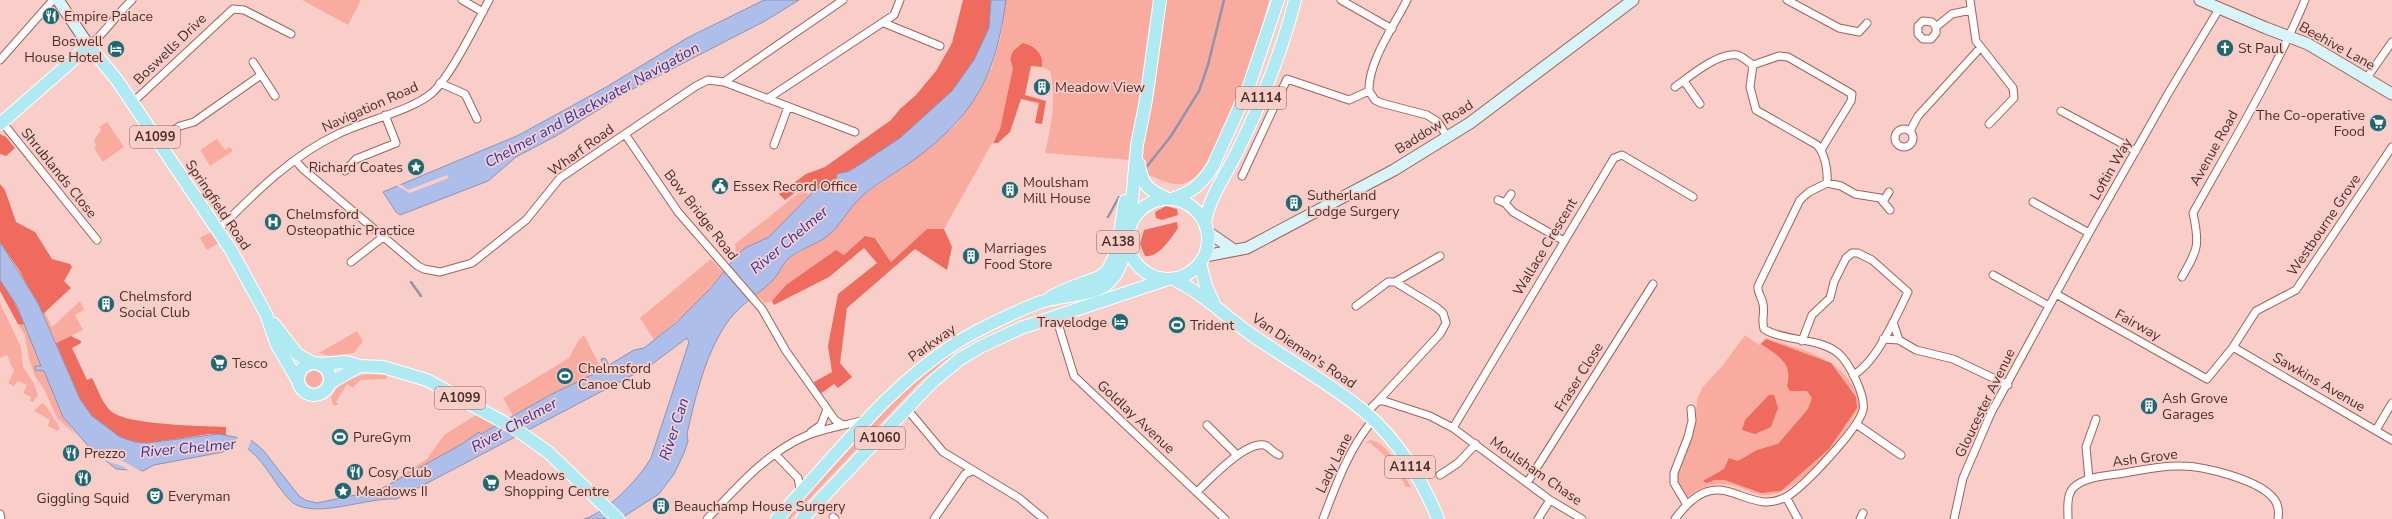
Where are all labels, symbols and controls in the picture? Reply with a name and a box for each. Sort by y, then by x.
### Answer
restaurant icon: Empire Palace [41,6,61,26]
place label: Empire Palace [64,7,153,26]
street label: Boswells Drive [129,9,211,89]
street label: Beehive Lane [2296,17,2378,75]
place label: Boswell House Hotel [24,32,104,67]
water label: Chelmer and Blackwater Navigation [481,38,703,172]
church icon: St Paul [2215,38,2235,58]
hotel icon: Boswell House Hotel [106,39,126,59]
place label: St Paul [2238,39,2284,58]
street label: Navigation Road [319,77,421,137]
building icon: Meadow View [1032,77,1052,97]
place label: Meadow View [1055,78,1145,97]
road number: A1114 [1236,87,1286,109]
street label: Baddow Road [1391,95,1477,159]
place label: The Co-operative Food [2256,106,2365,141]
street label: Avenue Road [2185,107,2243,189]
supermarket icon: The Co-operative Food [2368,113,2388,133]
street label: Wharf Road [544,120,618,180]
street label: Shrublands Close [17,124,101,222]
road number: A1099 [130,126,180,148]
street label: Loftin Way [2086,134,2137,203]
street label: Springfield Road [181,156,255,254]
place icon: Richard Coates [406,157,426,177]
place label: Richard Coates [309,158,403,177]
street label: Bow Bridge Road [660,166,742,264]
street label: Westbourne Grove [2283,170,2365,280]
place label: Moulsham Mill House [1023,173,1091,208]
public building icon: Essex Record Office [710,176,730,196]
place label: Essex Record Office [733,177,857,196]
building icon: Moulsham Mill House [1000,180,1020,200]
place label: Sutherland Lodge Surgery [1307,186,1400,221]
building icon: Sutherland Lodge Surgery [1284,193,1304,213]
street label: Wallace Crescent [1508,195,1582,299]
water label: River Chelmer [746,201,833,278]
place label: Chelmsford Osteopathic Practice [286,205,415,240]
hospital icon: Chelmsford Osteopathic Practice [263,212,283,232]
road number: A138 [1097,231,1139,253]
place label: Marriages Food Store [984,239,1052,274]
building icon: Marriages Food Store [961,246,981,266]
place label: Chelmsford Social Club [119,287,192,322]
building icon: Chelmsford Social Club [96,294,116,314]
street label: Fairway [2112,305,2165,346]
street label: Van Dieman's Road [1247,308,1360,393]
hotel icon: Travelodge [1110,312,1130,332]
place label: Travelodge [1037,313,1107,332]
sports icon: Trident [1167,315,1187,335]
place label: Trident [1190,316,1234,335]
street label: Parkway [904,319,960,366]
street label: Fraser Close [1550,339,1608,415]
street label: Gloucester Avenue [1950,345,2020,461]
street label: Sawkins Avenue [2269,348,2369,416]
supermarket icon: Tesco [209,353,229,373]
place label: Tesco [232,354,268,373]
place label: Chelmsford Canoe Club [578,359,651,394]
sports icon: Chelmsford Canoe Club [555,366,575,386]
street label: Goldlay Avenue [1093,376,1179,458]
road number: A1099 [435,387,485,409]
place label: Ash Grove Garages [2162,389,2228,424]
water label: River Chelmer [467,393,561,457]
water label: River Can [654,395,694,463]
building icon: Ash Grove Garages [2139,396,2159,416]
sports icon: PureGym [330,427,350,447]
road number: A1060 [855,427,905,449]
place label: PureGym [353,428,411,447]
street label: Lady Lane [1311,430,1357,496]
street label: Moulsham Chase [1486,432,1586,510]
water label: River Chelmer [140,434,237,462]
restaurant icon: Prezzo [61,443,81,463]
place label: Prezzo [84,444,126,463]
street label: Ash Grove [2111,445,2179,471]
road number: A1114 [1385,456,1435,478]
restaurant icon: Cosy Club [345,462,365,482]
place label: Cosy Club [368,463,432,482]
place label: Meadows Shopping Centre [504,466,609,501]
restaurant icon: Giggling Squid [73,468,93,488]
supermarket icon: Meadows Shopping Centre [481,473,501,493]
place icon: Meadows II [333,481,353,501]
place label: Meadows II [356,482,428,501]
theatre icon: Everyman [145,486,165,506]
place label: Everyman [168,487,231,506]
place label: Giggling Squid [36,489,130,508]
building icon: Beauchamp House Surgery [651,496,671,516]
place label: Beauchamp House Surgery [674,497,846,516]

